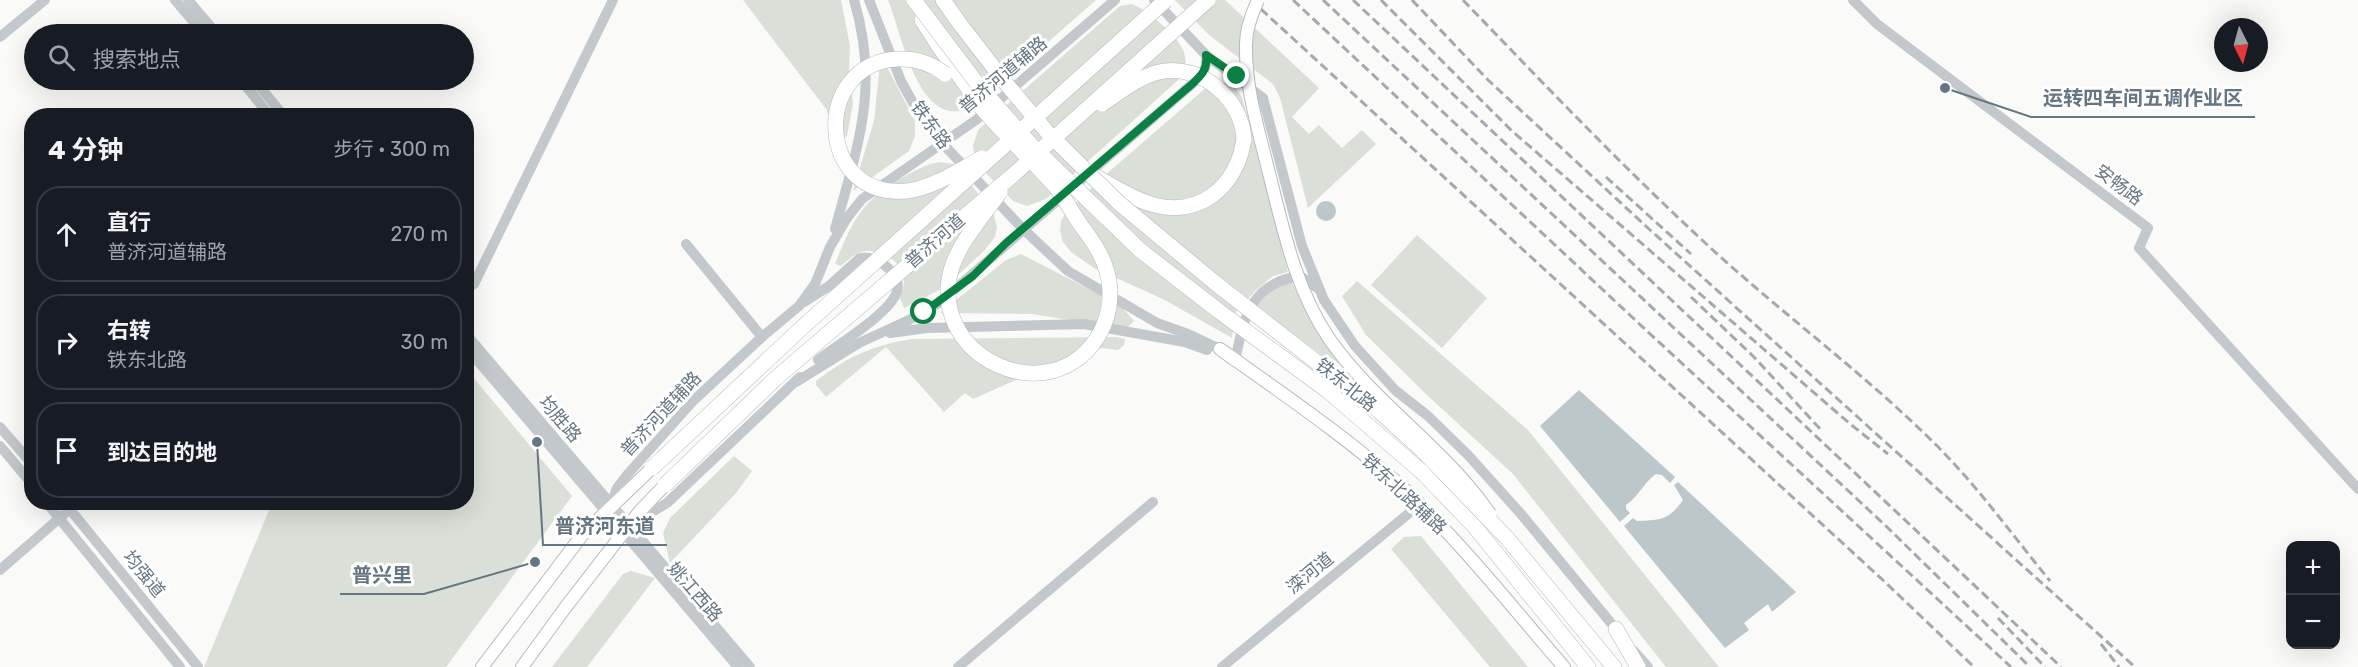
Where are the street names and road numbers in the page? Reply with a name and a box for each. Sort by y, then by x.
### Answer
street label: 普济河道辅路 [955,32,1051,118]
street label: 铁东路 [906,97,956,153]
street label: 安畅路 [2091,160,2147,210]
street label: 普济河道 [901,209,969,273]
street label: 铁东北路 [1311,354,1381,416]
street label: 普济河道辅路 [616,367,706,461]
street label: 均胜路 [534,391,586,447]
street label: 铁东北路辅路 [1357,449,1451,539]
street label: 均强道 [118,546,170,602]
street label: 滦河道 [1282,547,1338,599]
street label: 姚江西路 [663,558,727,626]

